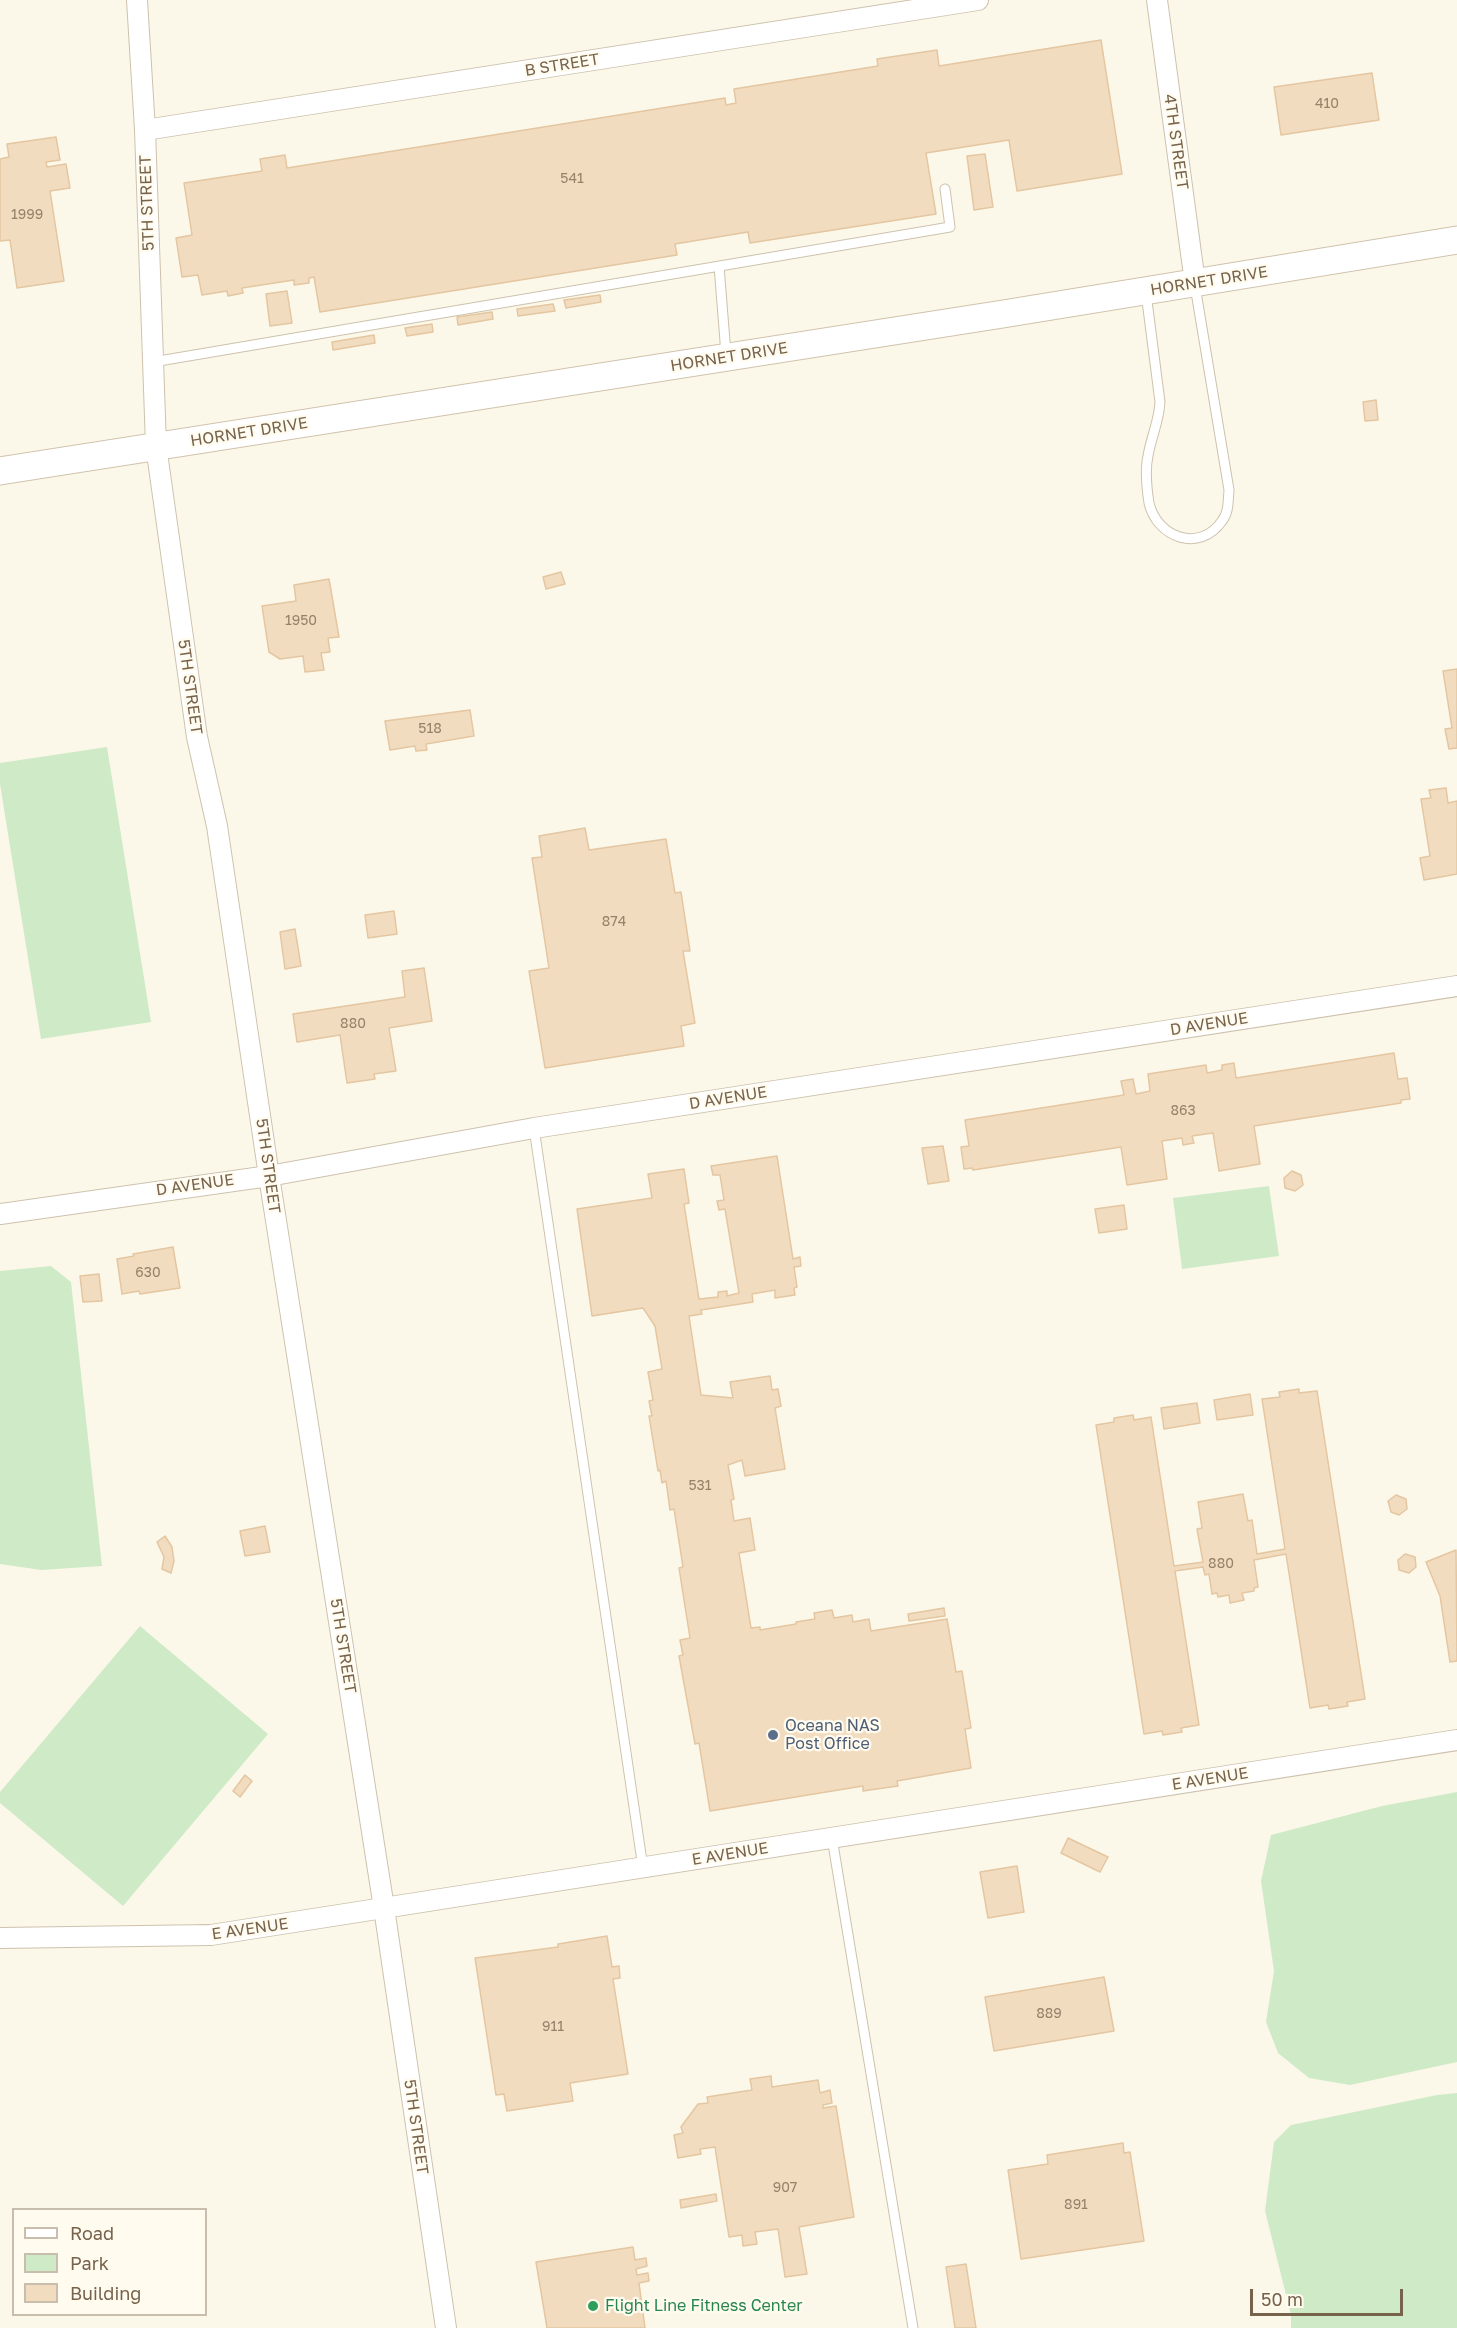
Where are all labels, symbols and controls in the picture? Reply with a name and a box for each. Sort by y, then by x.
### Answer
street label: B STREET [523,50,601,80]
street label: 4TH STREET [1160,93,1192,191]
house number: 410 [1315,96,1339,112]
street label: 5TH STREET [136,155,158,251]
house number: 541 [560,171,584,187]
house number: 1999 [11,207,43,223]
street label: HORNET DRIVE [1149,262,1269,300]
street label: HORNET DRIVE [669,338,789,376]
street label: HORNET DRIVE [189,413,309,451]
house number: 1950 [285,613,317,629]
street label: 5TH STREET [174,638,206,736]
house number: 518 [418,721,442,737]
house number: 874 [602,914,626,930]
street label: D AVENUE [1169,1008,1249,1040]
house number: 880 [340,1016,366,1032]
street label: D AVENUE [688,1082,768,1114]
house number: 863 [1170,1103,1196,1119]
street label: 5TH STREET [252,1117,284,1215]
street label: D AVENUE [155,1170,235,1200]
house number: 630 [135,1265,161,1281]
house number: 531 [688,1478,712,1494]
house number: 880 [1208,1556,1234,1572]
street label: 5TH STREET [326,1597,360,1695]
place label: Oceana NAS Post Office [785,1716,880,1754]
marker: Oceana NAS Post Office [766,1728,780,1742]
street label: E AVENUE [1170,1763,1250,1795]
street label: E AVENUE [690,1838,770,1870]
street label: E AVENUE [210,1914,290,1944]
house number: 889 [1036,2006,1062,2022]
house number: 911 [542,2019,564,2035]
street label: 5TH STREET [400,2078,432,2176]
house number: 907 [773,2180,797,2196]
house number: 891 [1064,2197,1088,2213]
legend [12,2208,207,2316]
text: Road [70,2222,114,2244]
text: Park [70,2252,109,2274]
scale bar [1253,2277,1406,2315]
text: Building [70,2282,141,2304]
text: 50 m [1261,2288,1303,2310]
place label: Flight Line Fitness Center [605,2296,802,2316]
marker: Flight Line Fitness Center [586,2299,600,2313]

